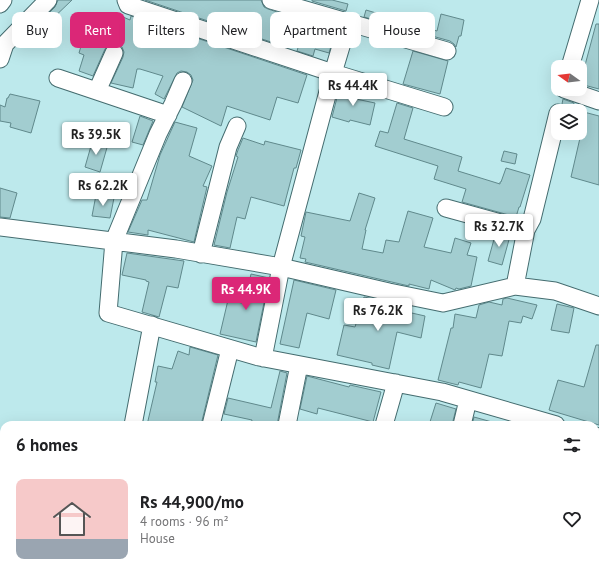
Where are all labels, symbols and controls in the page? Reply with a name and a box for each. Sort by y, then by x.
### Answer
chip: Buy [12,12,62,48]
chip: Rent [70,12,125,48]
chip: Filters [133,12,199,48]
chip: New [207,12,262,48]
chip: Apartment [270,12,361,48]
chip: House [369,12,435,48]
north arrow [551,60,587,96]
map controls [551,60,587,140]
pin: Rs 44.4K [312,73,394,107]
text: Rs 44.4K [328,77,378,94]
button: layers [551,104,587,140]
pin: Rs 39.5K [55,122,137,156]
text: Rs 39.5K [71,126,121,143]
pin: Rs 62.2K [62,173,144,207]
text: Rs 62.2K [78,177,128,194]
pin: Rs 32.7K [458,214,540,248]
text: Rs 32.7K [474,218,524,235]
pin: Rs 44.9K [205,277,287,311]
text: Rs 44.9K [221,281,271,298]
pin: Rs 76.2K [337,298,419,332]
text: Rs 76.2K [353,302,403,319]
text: 6 homes [16,434,78,456]
icon: filters [561,434,583,456]
text: Rs 44,900/mo [140,491,244,513]
icon: home [48,495,96,543]
icon: heart [561,508,583,530]
text: 4 rooms · 96 m² [140,513,229,530]
text: House [140,530,175,547]

